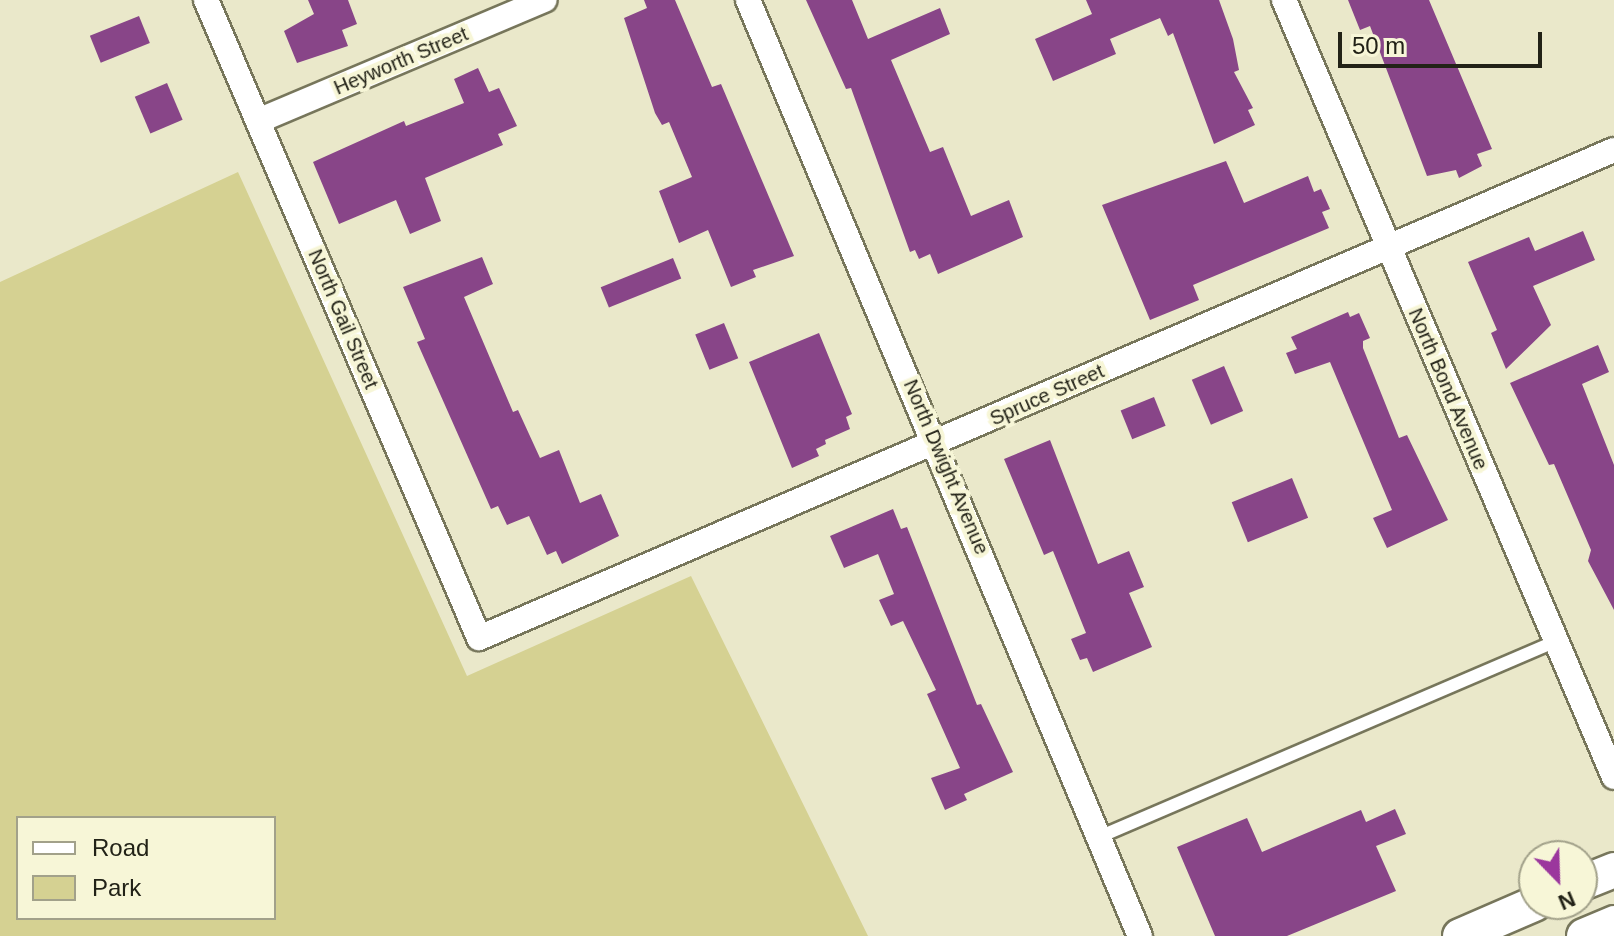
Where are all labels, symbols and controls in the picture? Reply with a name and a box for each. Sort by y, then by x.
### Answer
scale bar [1342,16,1546,66]
street label: Heyworth Street [330,22,472,100]
text: 50 m [1352,32,1405,59]
street label: North Gail Street [303,246,383,392]
street label: North Bond Avenue [1403,304,1493,474]
street label: Spruce Street [986,359,1108,431]
street label: North Dwight Avenue [898,375,994,559]
legend [16,816,276,920]
text: Road [92,834,149,861]
north arrow [1518,840,1598,920]
text: Park [92,874,141,901]
text: N [1555,886,1579,915]

